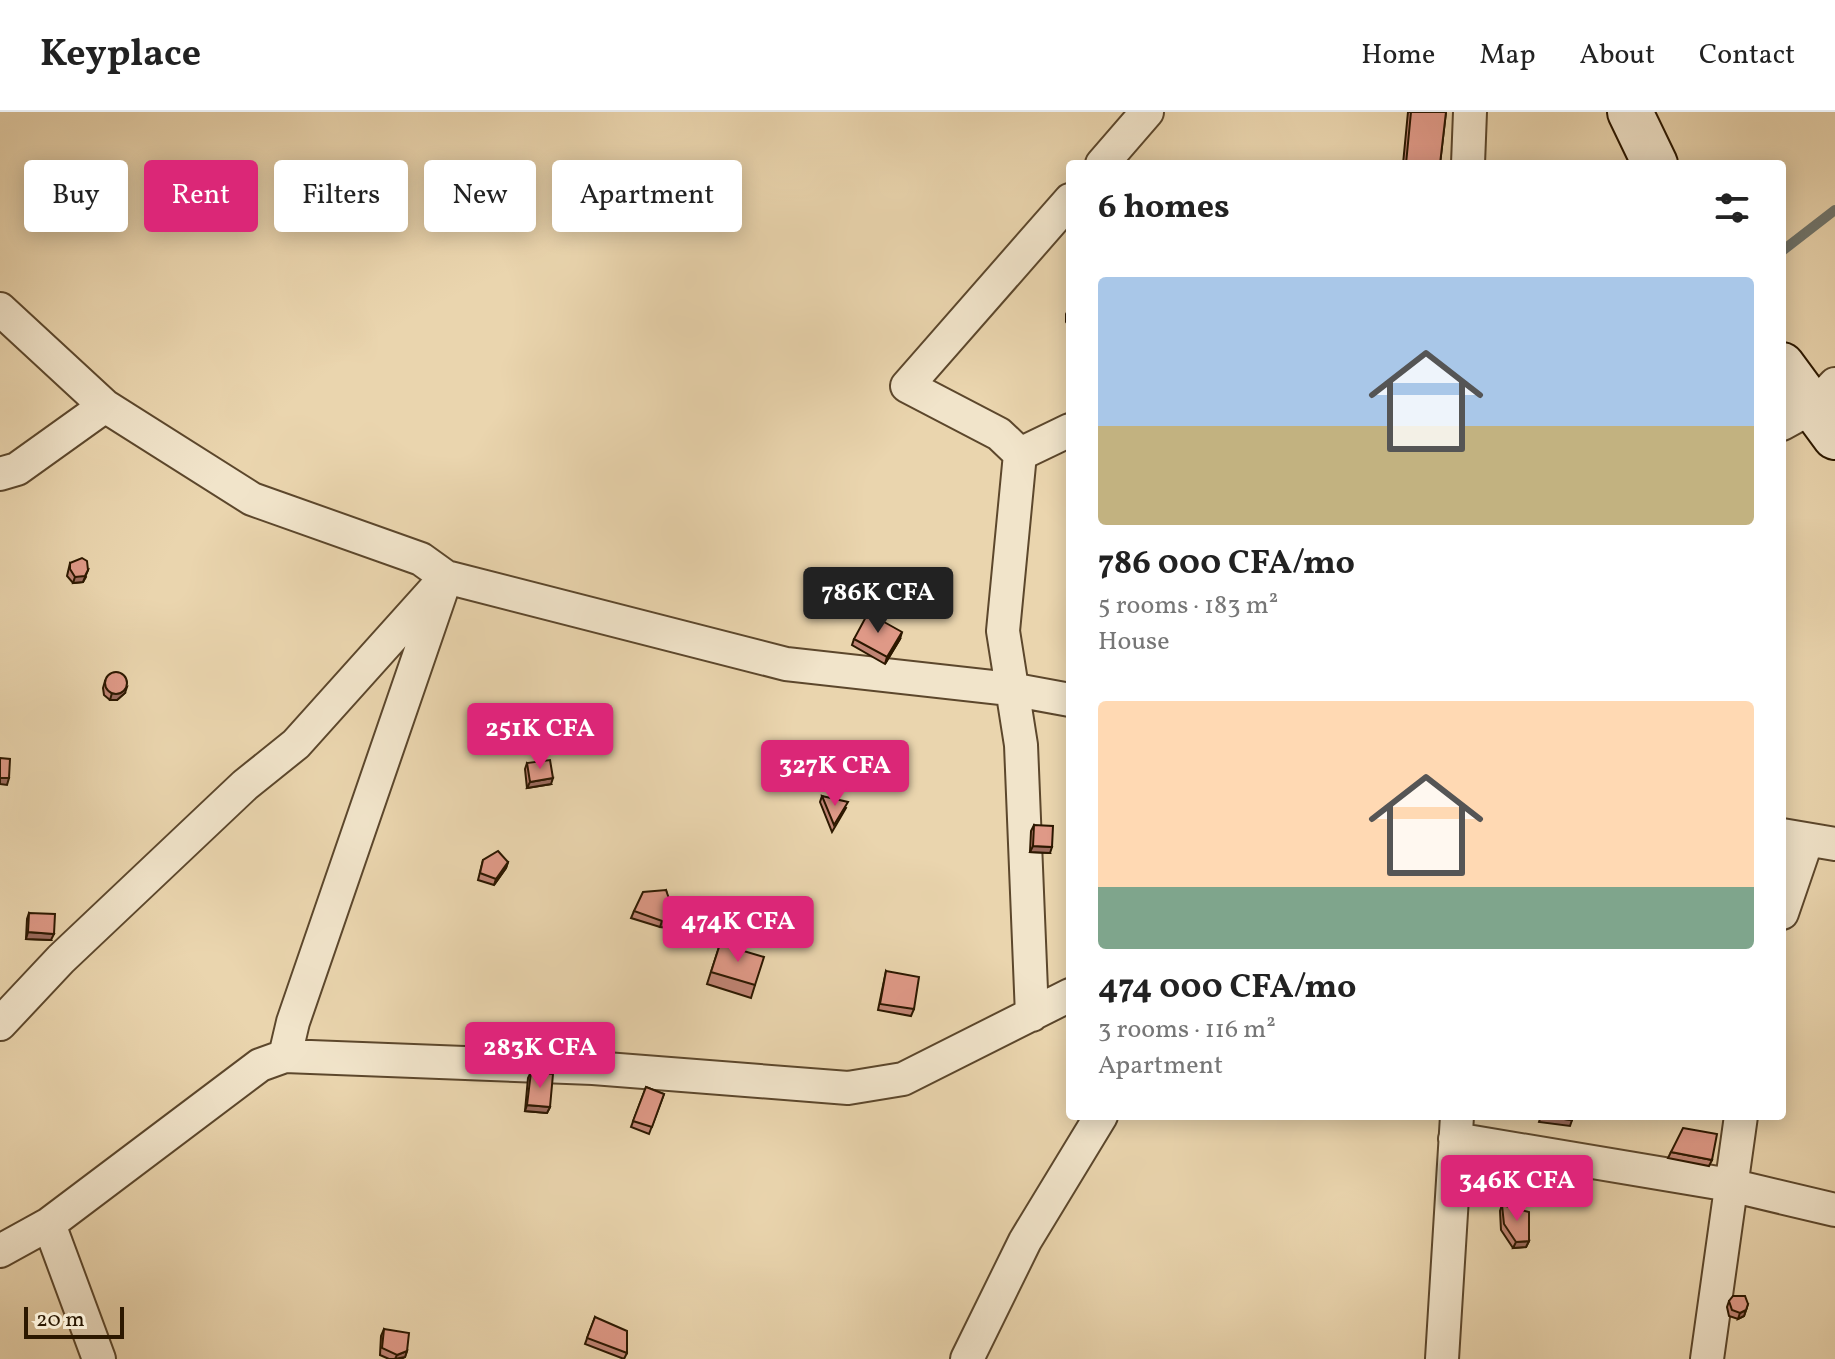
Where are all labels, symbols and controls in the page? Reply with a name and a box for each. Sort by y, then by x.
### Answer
text: Keyplace [40,29,201,82]
text: Home [1361,36,1435,75]
text: Map [1479,36,1535,75]
text: About [1579,36,1655,75]
text: Contact [1699,36,1795,75]
chip: Buy [24,160,128,232]
chip: Rent [144,160,258,232]
chip: Filters [274,160,408,232]
chip: New [424,160,536,232]
chip: Apartment [552,160,742,232]
text: 6 homes [1098,185,1230,232]
icon: filters [1710,186,1754,230]
icon: home [1354,329,1498,473]
text: 786 000 CFA/mo [1098,541,1355,588]
pin: 786K CFA [795,567,961,635]
text: 786K CFA [821,575,935,611]
text: 5 rooms · 183 m² [1098,588,1278,624]
text: House [1098,624,1170,660]
pin: 251K CFA [457,703,623,771]
text: 251K CFA [485,711,595,747]
pin: 327K CFA [752,740,918,808]
text: 327K CFA [779,748,891,784]
icon: home [1354,753,1498,897]
pin: 474K CFA [655,896,821,964]
text: 474K CFA [681,904,795,940]
text: 474 000 CFA/mo [1098,965,1356,1012]
text: 3 rooms · 116 m² [1098,1012,1276,1048]
pin: 283K CFA [457,1022,623,1090]
text: 283K CFA [483,1030,597,1066]
text: Apartment [1098,1048,1223,1084]
pin: 346K CFA [1434,1155,1600,1223]
text: 346K CFA [1459,1163,1575,1199]
scale bar [24,1303,124,1339]
text: 20 m [36,1305,85,1336]

